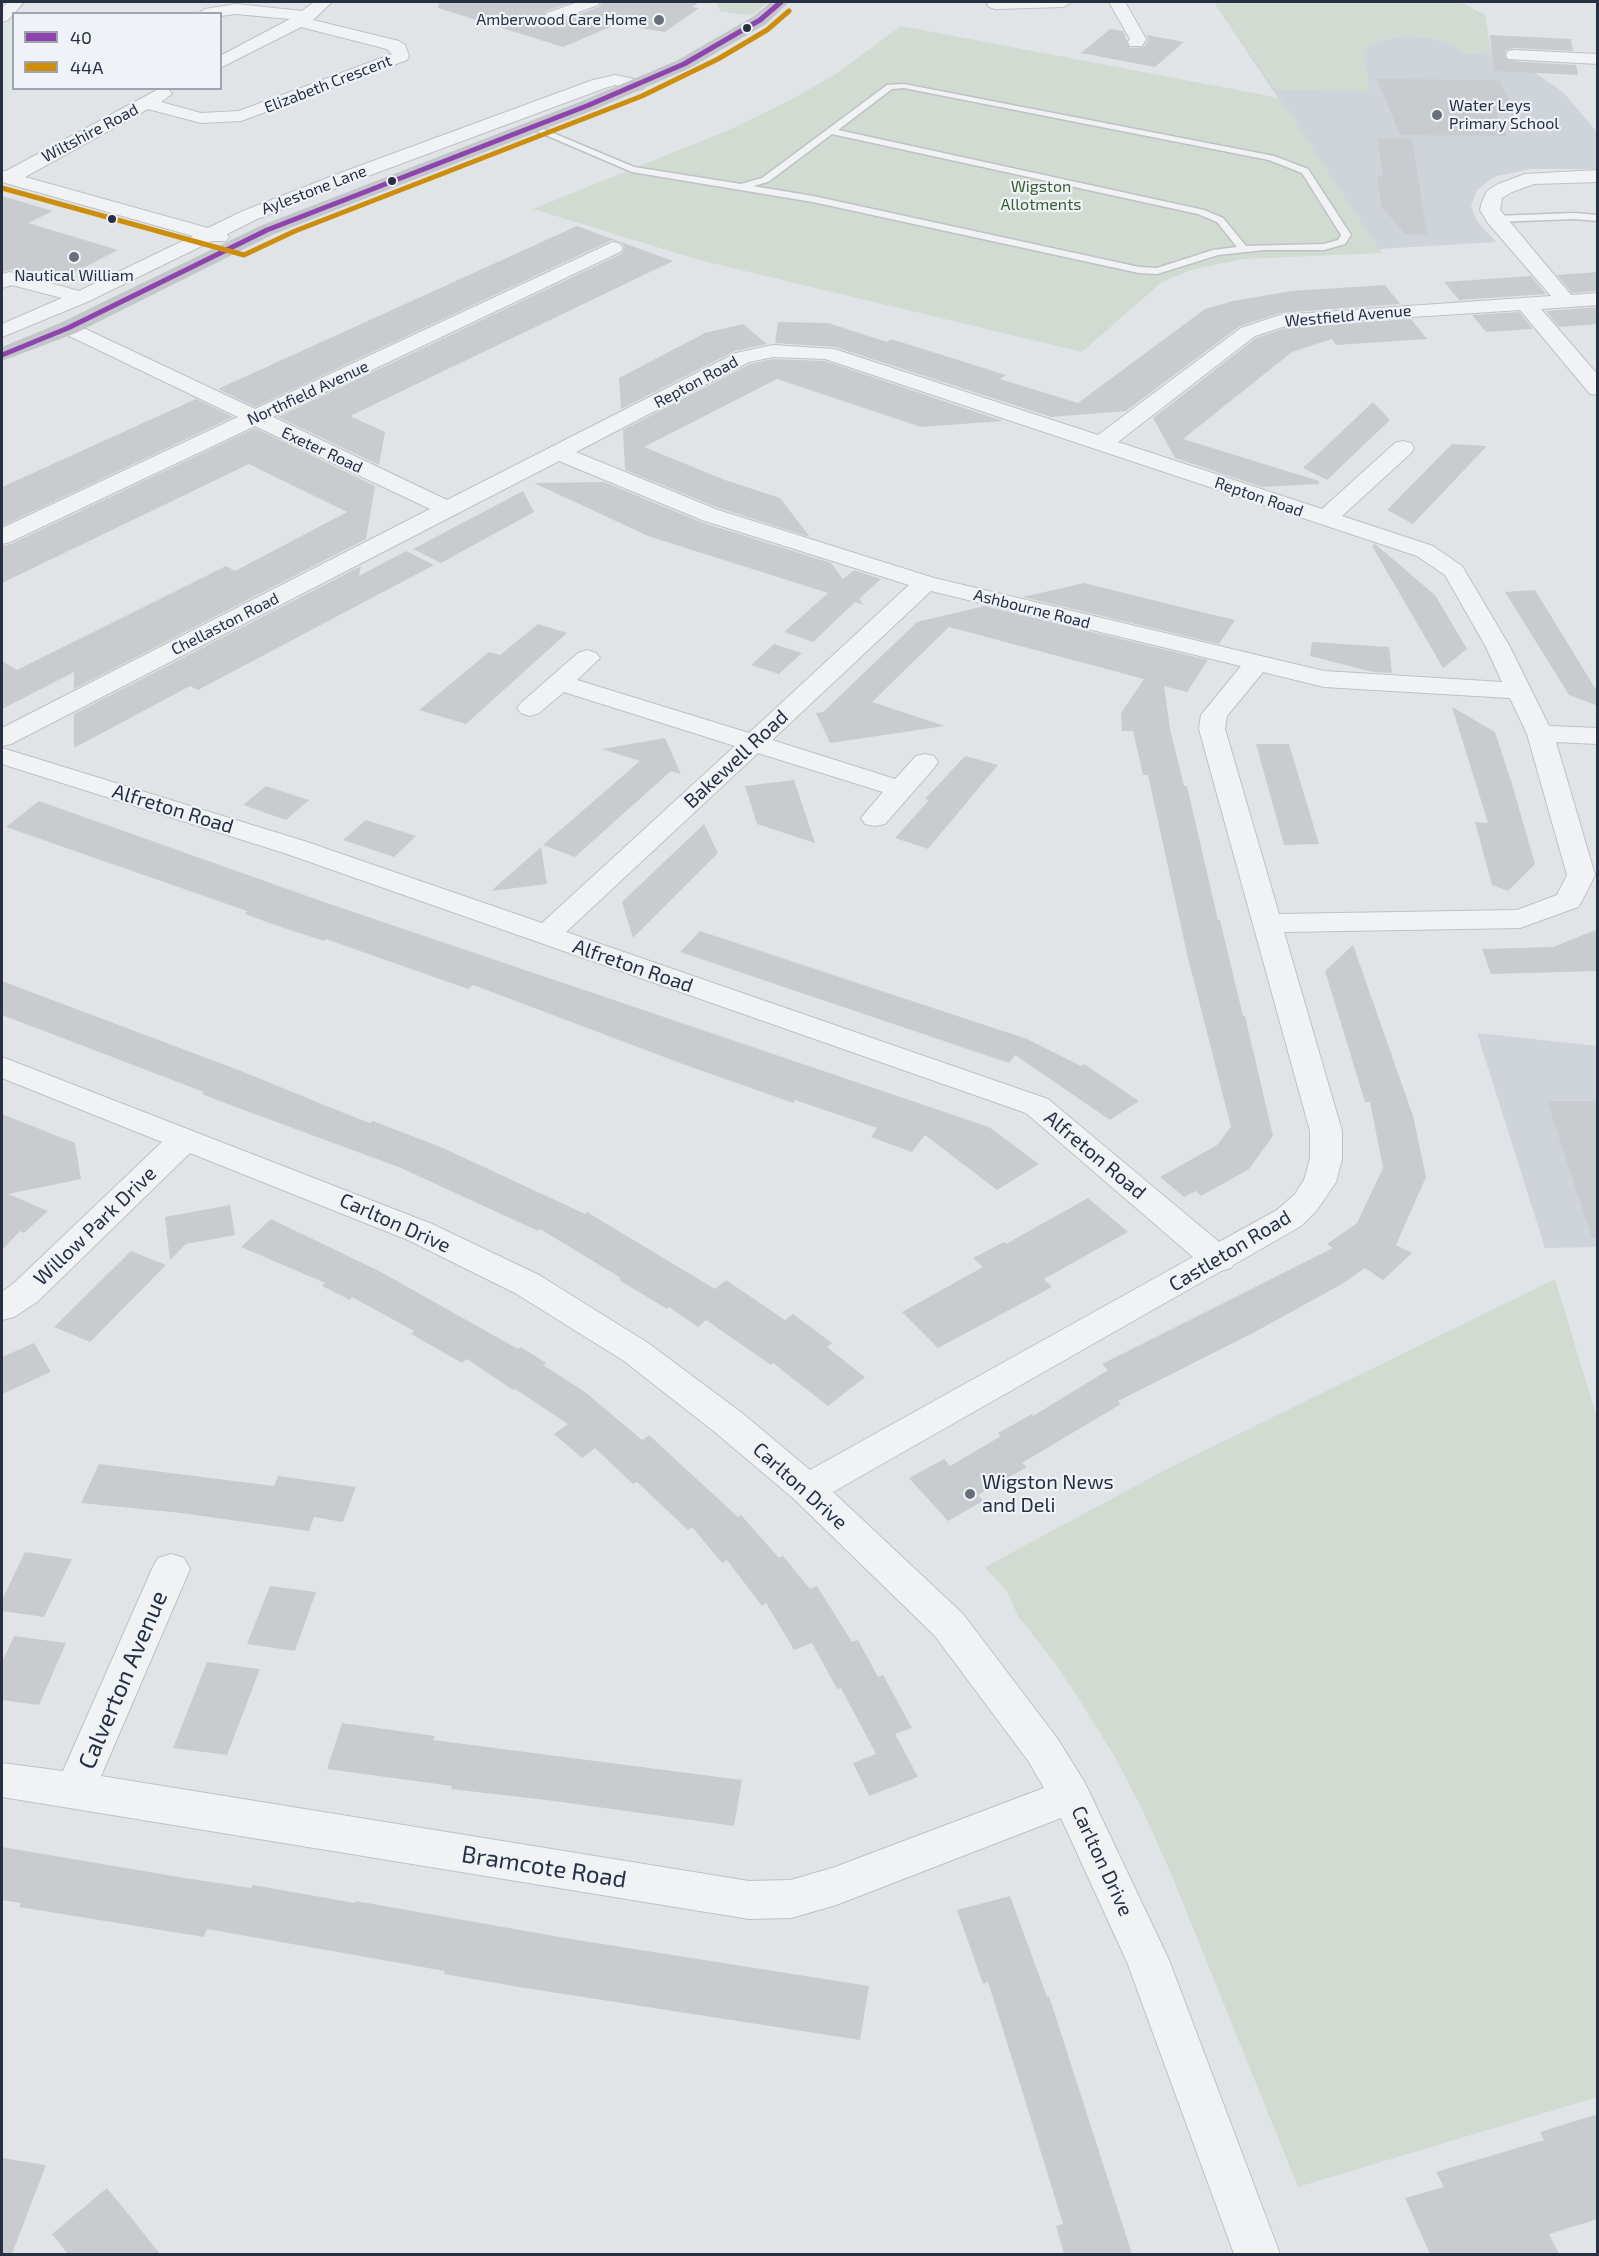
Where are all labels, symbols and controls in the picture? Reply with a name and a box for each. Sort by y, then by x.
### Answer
place label: Amberwood Care Home [476,10,647,30]
legend [12,12,222,90]
marker: Amberwood Care Home [652,13,666,27]
unlabelled marker [741,22,753,34]
text: 40 [70,26,92,48]
street label: Elizabeth Crescent [262,51,394,117]
text: 44A [70,56,103,78]
place label: Water Leys Primary School [1449,96,1559,134]
street label: Wiltshire Road [38,100,142,166]
marker: Water Leys Primary School [1430,108,1444,122]
street label: Aylestone Lane [259,161,369,219]
unlabelled marker [386,175,398,187]
park label: Wigston Allotments [1001,177,1081,215]
unlabelled marker [106,213,118,225]
marker: Nautical William [67,250,81,264]
place label: Nautical William [14,266,134,286]
street label: Westfield Avenue [1284,301,1412,331]
street label: Repton Road [651,352,741,412]
street label: Northfield Avenue [244,356,372,430]
street label: Exeter Road [278,423,366,477]
street label: Repton Road [1212,473,1306,521]
street label: Ashbourne Road [972,585,1092,633]
street label: Chellaston Road [168,589,282,659]
street label: Bakewell Road [679,705,793,813]
street label: Alfreton Road [109,779,237,839]
street label: Alfreton Road [570,934,696,998]
street label: Alfreton Road [1039,1105,1151,1205]
street label: Willow Park Drive [29,1161,161,1291]
street label: Carlton Drive [336,1188,454,1258]
street label: Castleton Road [1165,1205,1295,1297]
street label: Carlton Drive [748,1437,852,1535]
place label: Wigston News and Deli [982,1470,1114,1517]
marker: Wigston News and Deli [963,1487,977,1501]
street label: Calverton Avenue [72,1586,174,1774]
street label: Carlton Drive [1066,1802,1138,1920]
street label: Bramcote Road [460,1840,628,1894]

